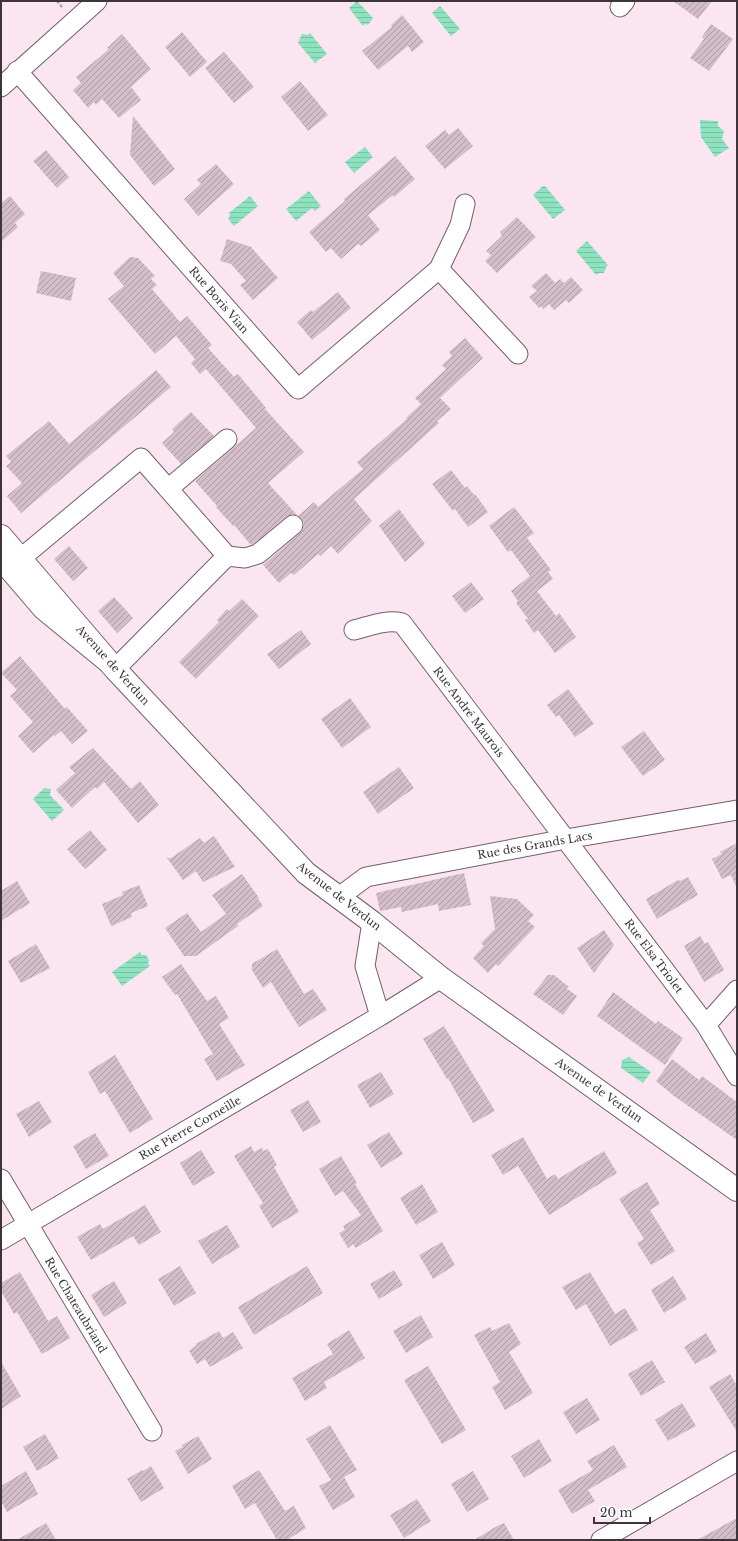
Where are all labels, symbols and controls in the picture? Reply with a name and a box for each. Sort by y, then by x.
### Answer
street label: Rue Boris Vian [186,264,252,337]
street label: Avenue de Verdun [73,621,153,708]
street label: Rue André Maurois [430,664,508,760]
street label: Rue des Grands Lacs [476,828,594,862]
street label: Avenue de Verdun [293,858,384,933]
street label: Rue Elsa Triolet [622,916,687,996]
street label: Avenue de Verdun [552,1054,646,1126]
street label: Rue Pierre Corneille [137,1093,243,1163]
street label: Rue Chateaubriand [42,1255,110,1356]
scale bar [594,1499,650,1525]
text: 20 m [600,1505,632,1520]

